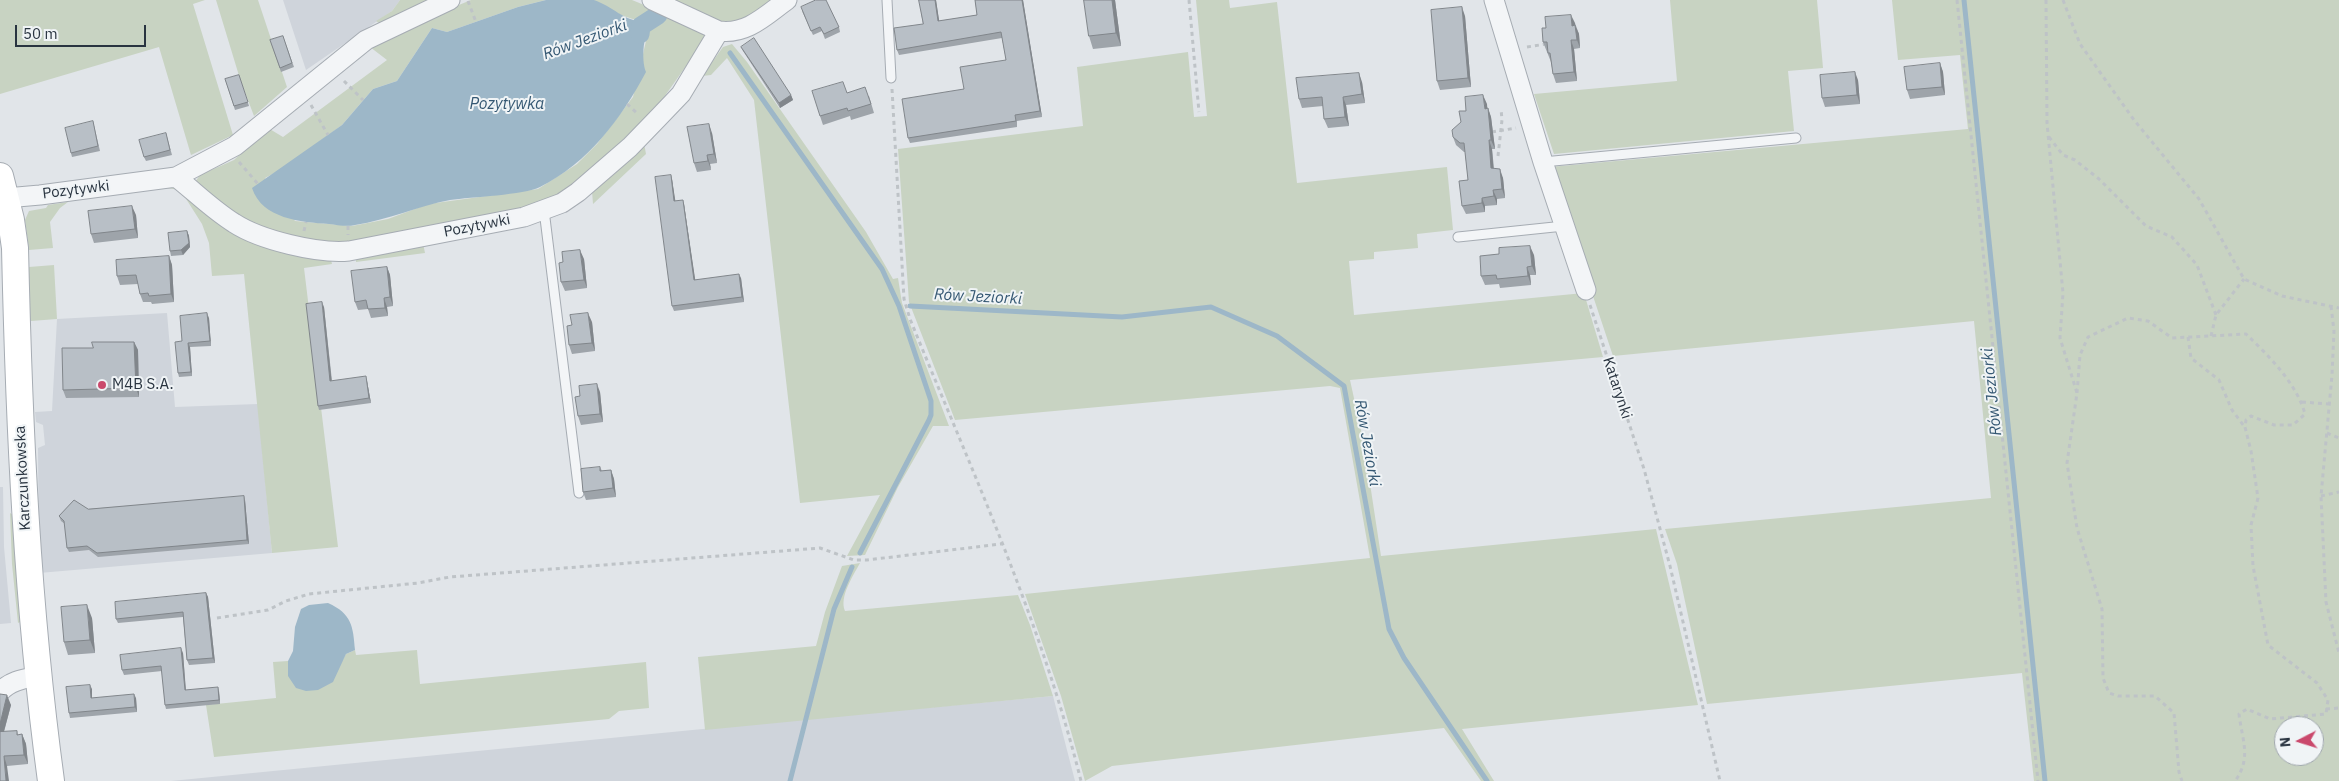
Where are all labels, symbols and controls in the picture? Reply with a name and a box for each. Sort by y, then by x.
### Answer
scale bar [18,15,149,47]
water label: Rów Jeziorki [540,16,630,64]
text: 50 m [23,24,58,43]
water label: Pozytywka [470,94,544,114]
street label: Pozytywki [41,177,111,203]
street label: Pozytywki [442,211,512,241]
water label: Rów Jeziorki [933,285,1023,309]
water label: Rów Jeziorki [1978,347,2006,437]
street label: Katarynki [1599,355,1635,421]
place label: M4B S.A. [112,376,173,394]
marker: M4B S.A. [96,379,108,391]
water label: Rów Jeziorki [1350,398,1384,488]
street label: Karczunkowska [11,425,35,531]
north arrow [2274,716,2324,766]
text: N [2276,736,2294,748]

